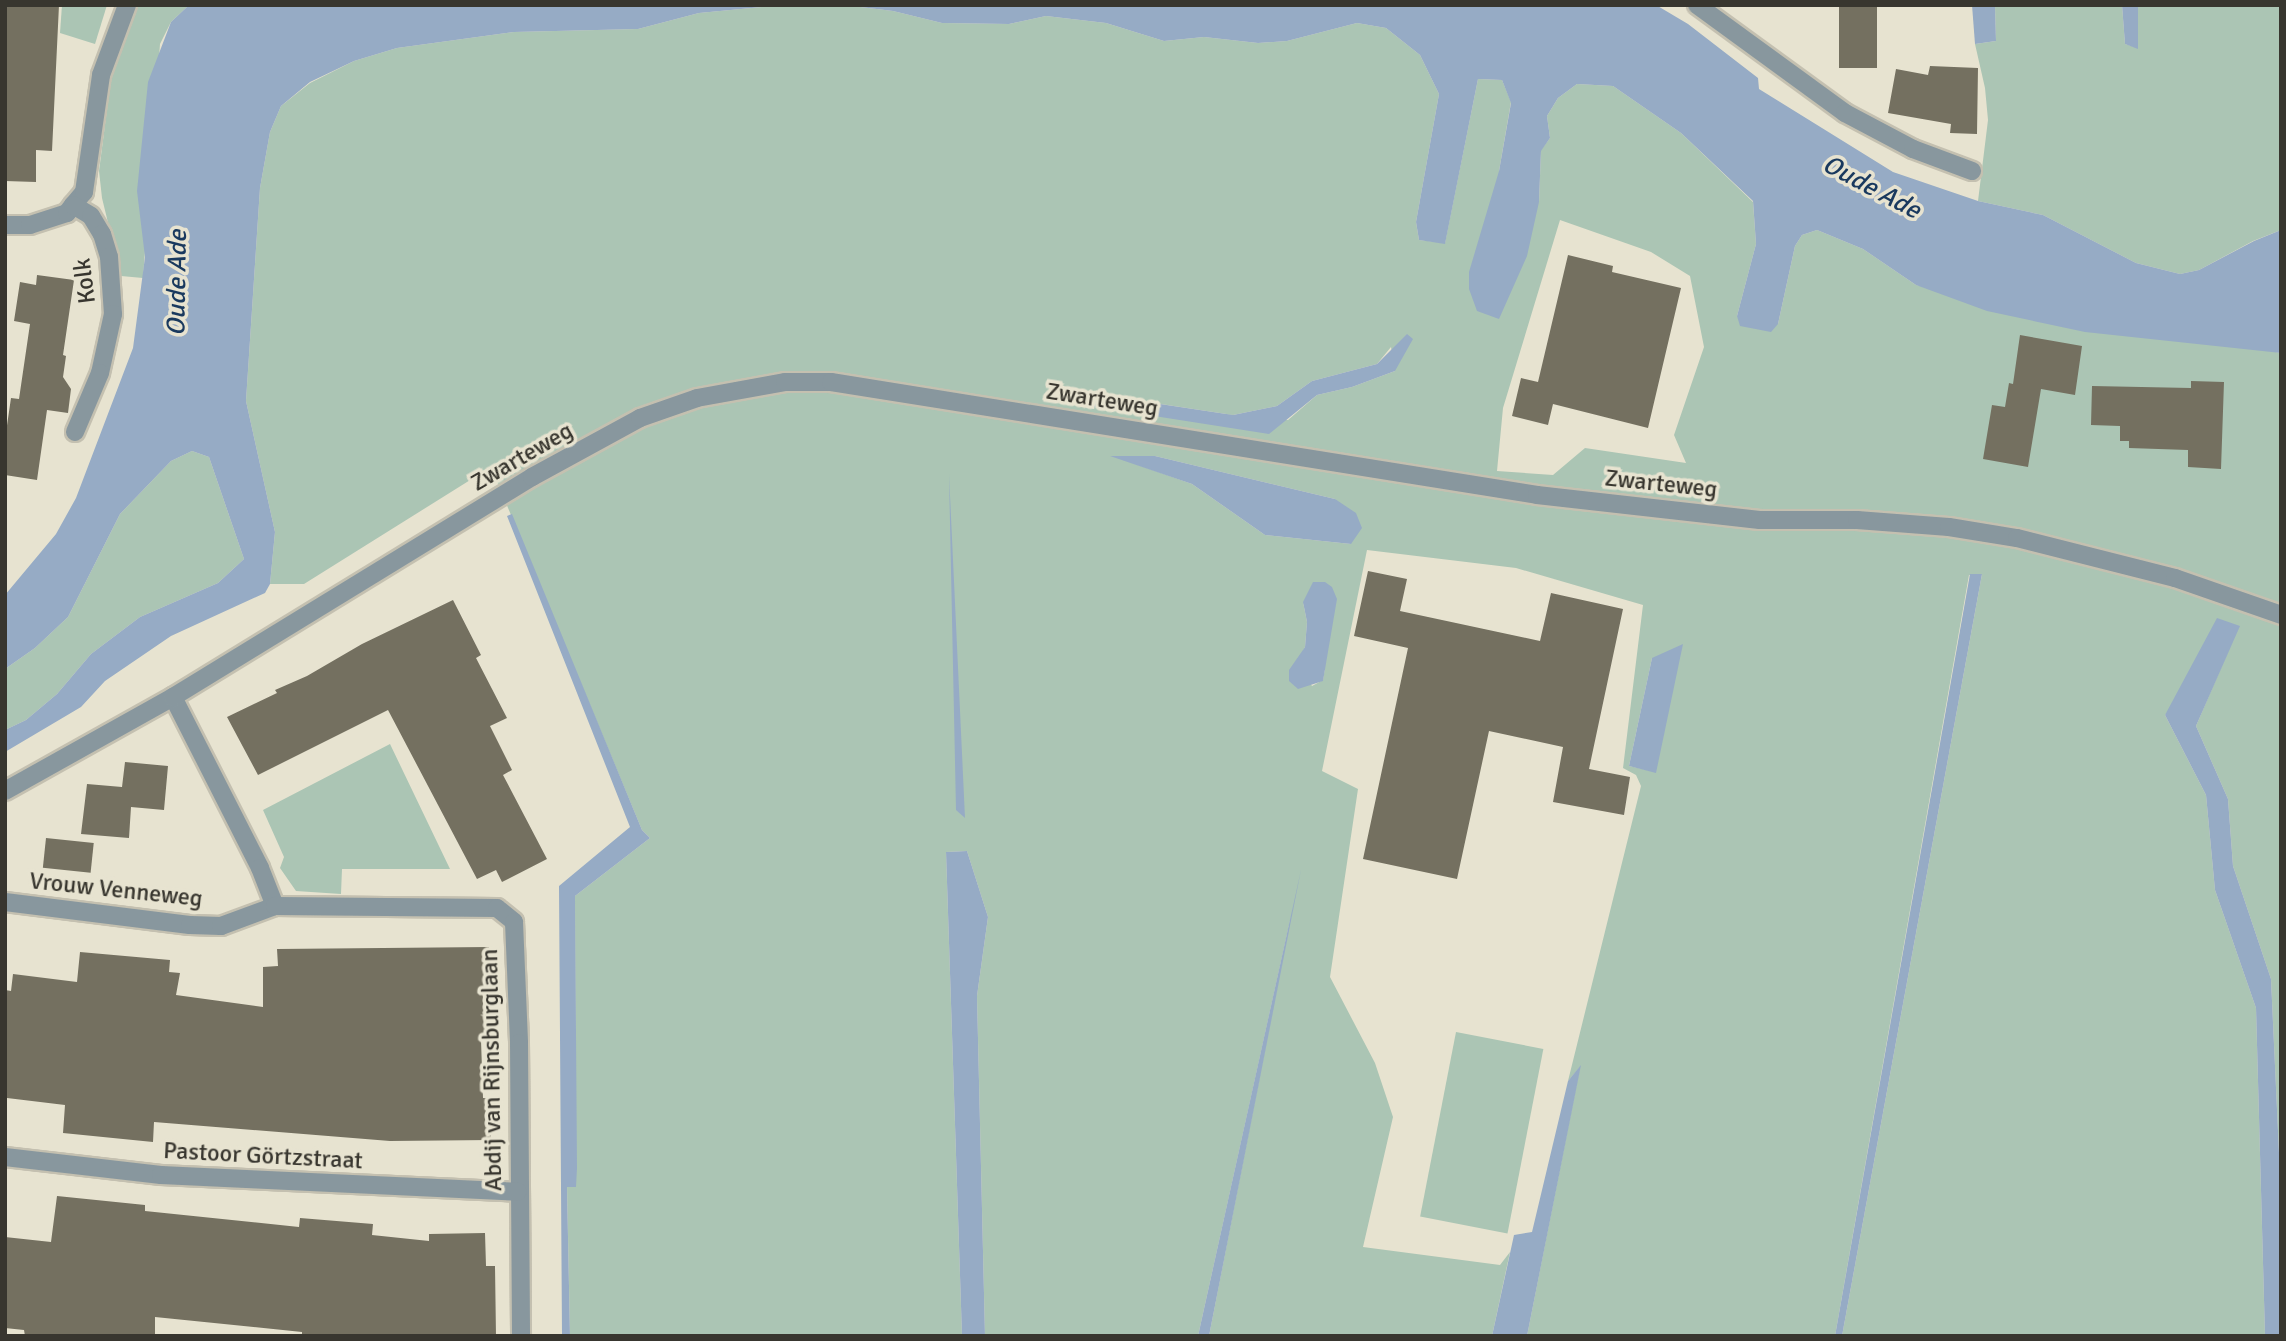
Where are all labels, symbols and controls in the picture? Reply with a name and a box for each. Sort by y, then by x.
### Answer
water label: Oude Ade [1817,149,1925,227]
water label: Oude Ade [161,230,195,336]
street label: Kolk [68,257,102,305]
street label: Zwarteweg [1044,377,1160,423]
street label: Zwarteweg [466,416,578,498]
street label: Zwarteweg [1603,464,1719,504]
street label: Vrouw Venneweg [28,867,204,913]
street label: Abdij van Rijnsburglaan [475,948,509,1192]
street label: Pastoor Görtzstraat [163,1136,363,1176]

